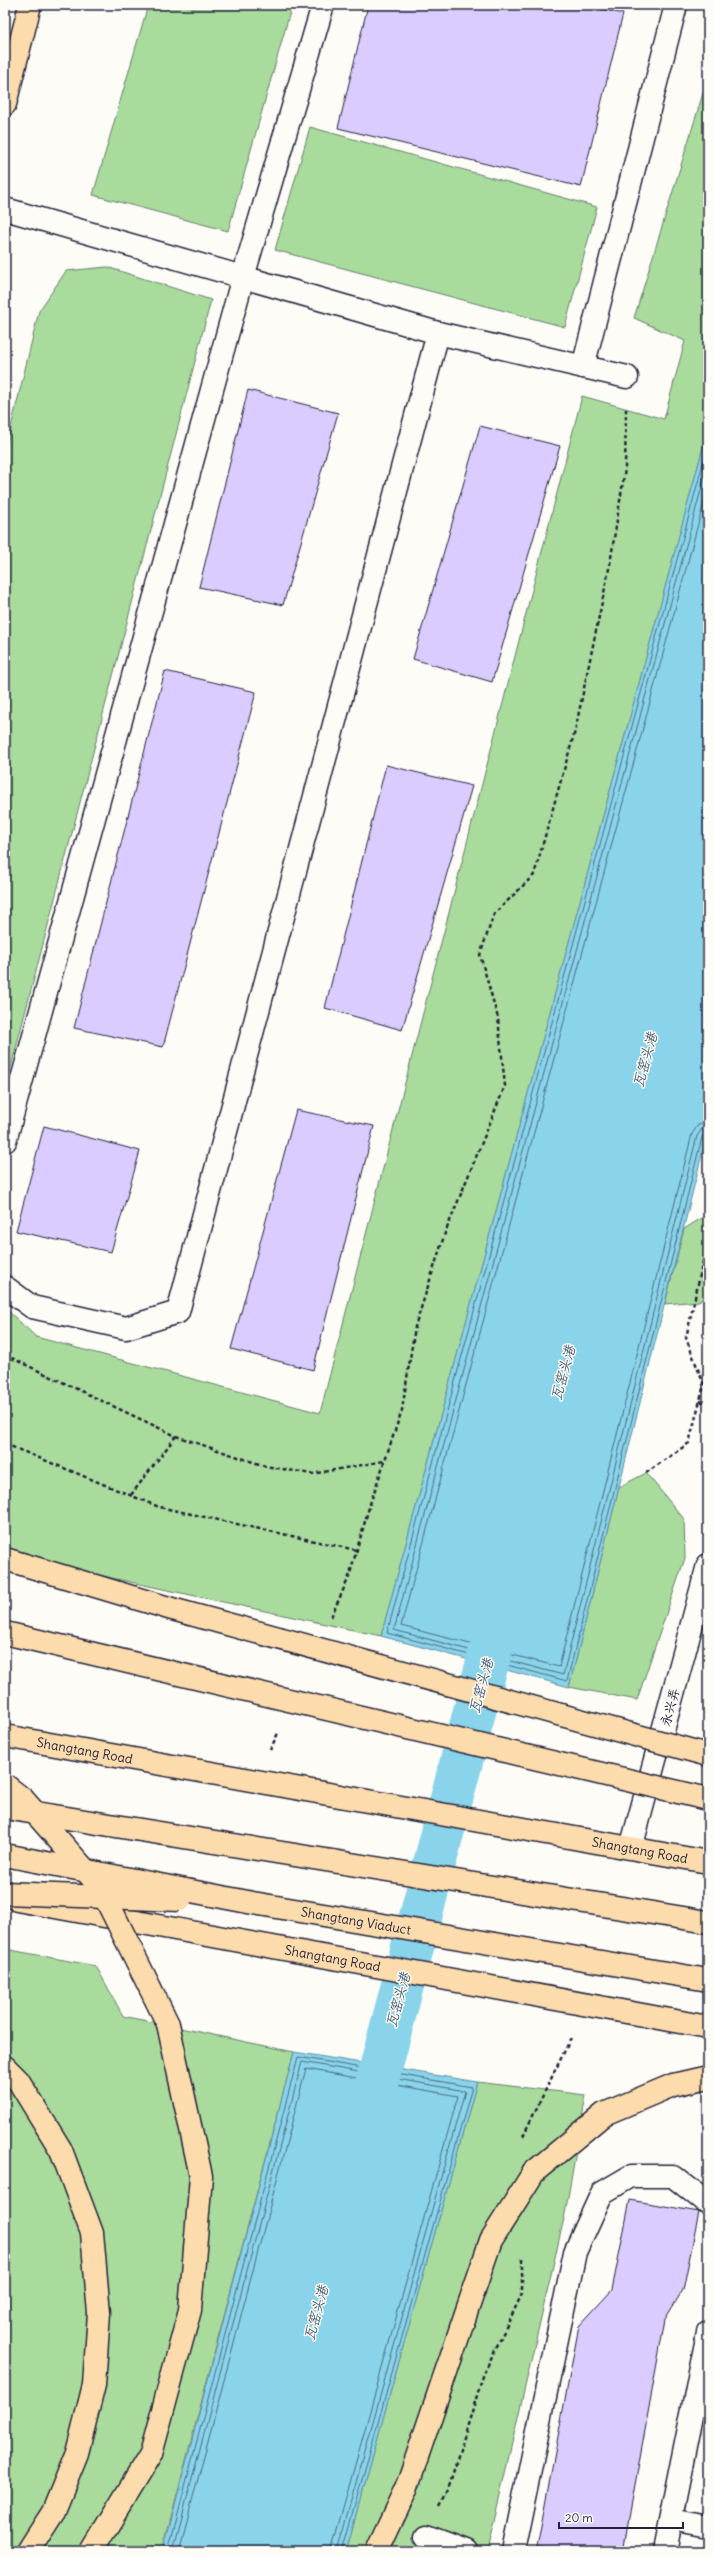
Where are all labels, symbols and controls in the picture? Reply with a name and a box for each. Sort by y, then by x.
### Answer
water label: 瓦窑头港 [629,1029,661,1089]
water label: 瓦窑头港 [547,1342,579,1402]
water label: 瓦窑头港 [465,1655,497,1715]
street label: 永兴弄 [657,1686,683,1728]
street label: Shangtang Road [35,1733,134,1767]
street label: Shangtang Road [591,1833,690,1867]
street label: Shangtang Viaduct [300,1903,413,1938]
street label: Shangtang Road [283,1941,382,1975]
water label: 瓦窑头港 [382,1969,414,2029]
water label: 瓦窑头港 [300,2282,332,2342]
scale bar [559,2504,683,2530]
text: 20 m [565,2510,593,2525]

